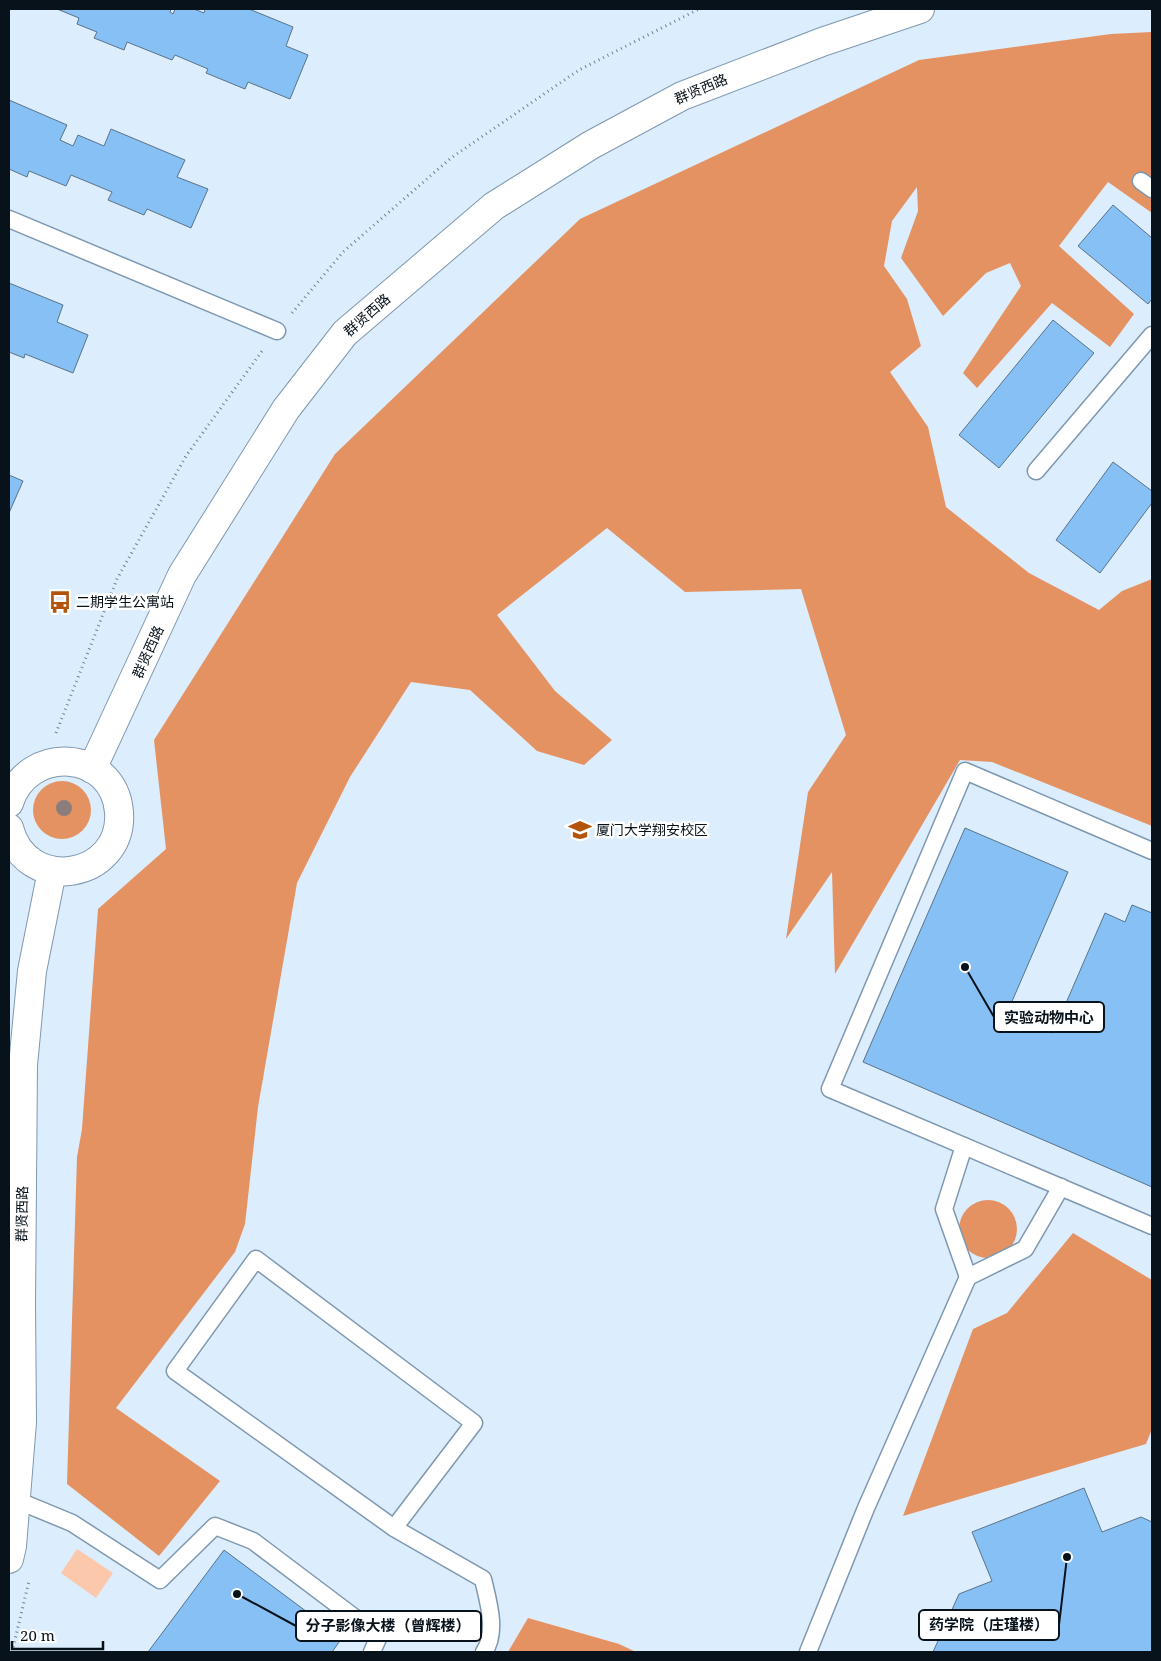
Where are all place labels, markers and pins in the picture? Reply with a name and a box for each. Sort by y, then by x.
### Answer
bus stop icon: 二期学生公寓站 [47,589,73,615]
place label: 二期学生公寓站 [76,592,174,611]
school or university icon: 厦门大学翔安校区 [567,817,593,843]
place label: 厦门大学翔安校区 [596,820,708,839]
callout: 实验动物中心 [994,1002,1104,1032]
callout: 药学院（庄瑾楼） [919,1610,1059,1640]
callout: 分子影像大楼（曾辉楼） [296,1611,481,1641]

